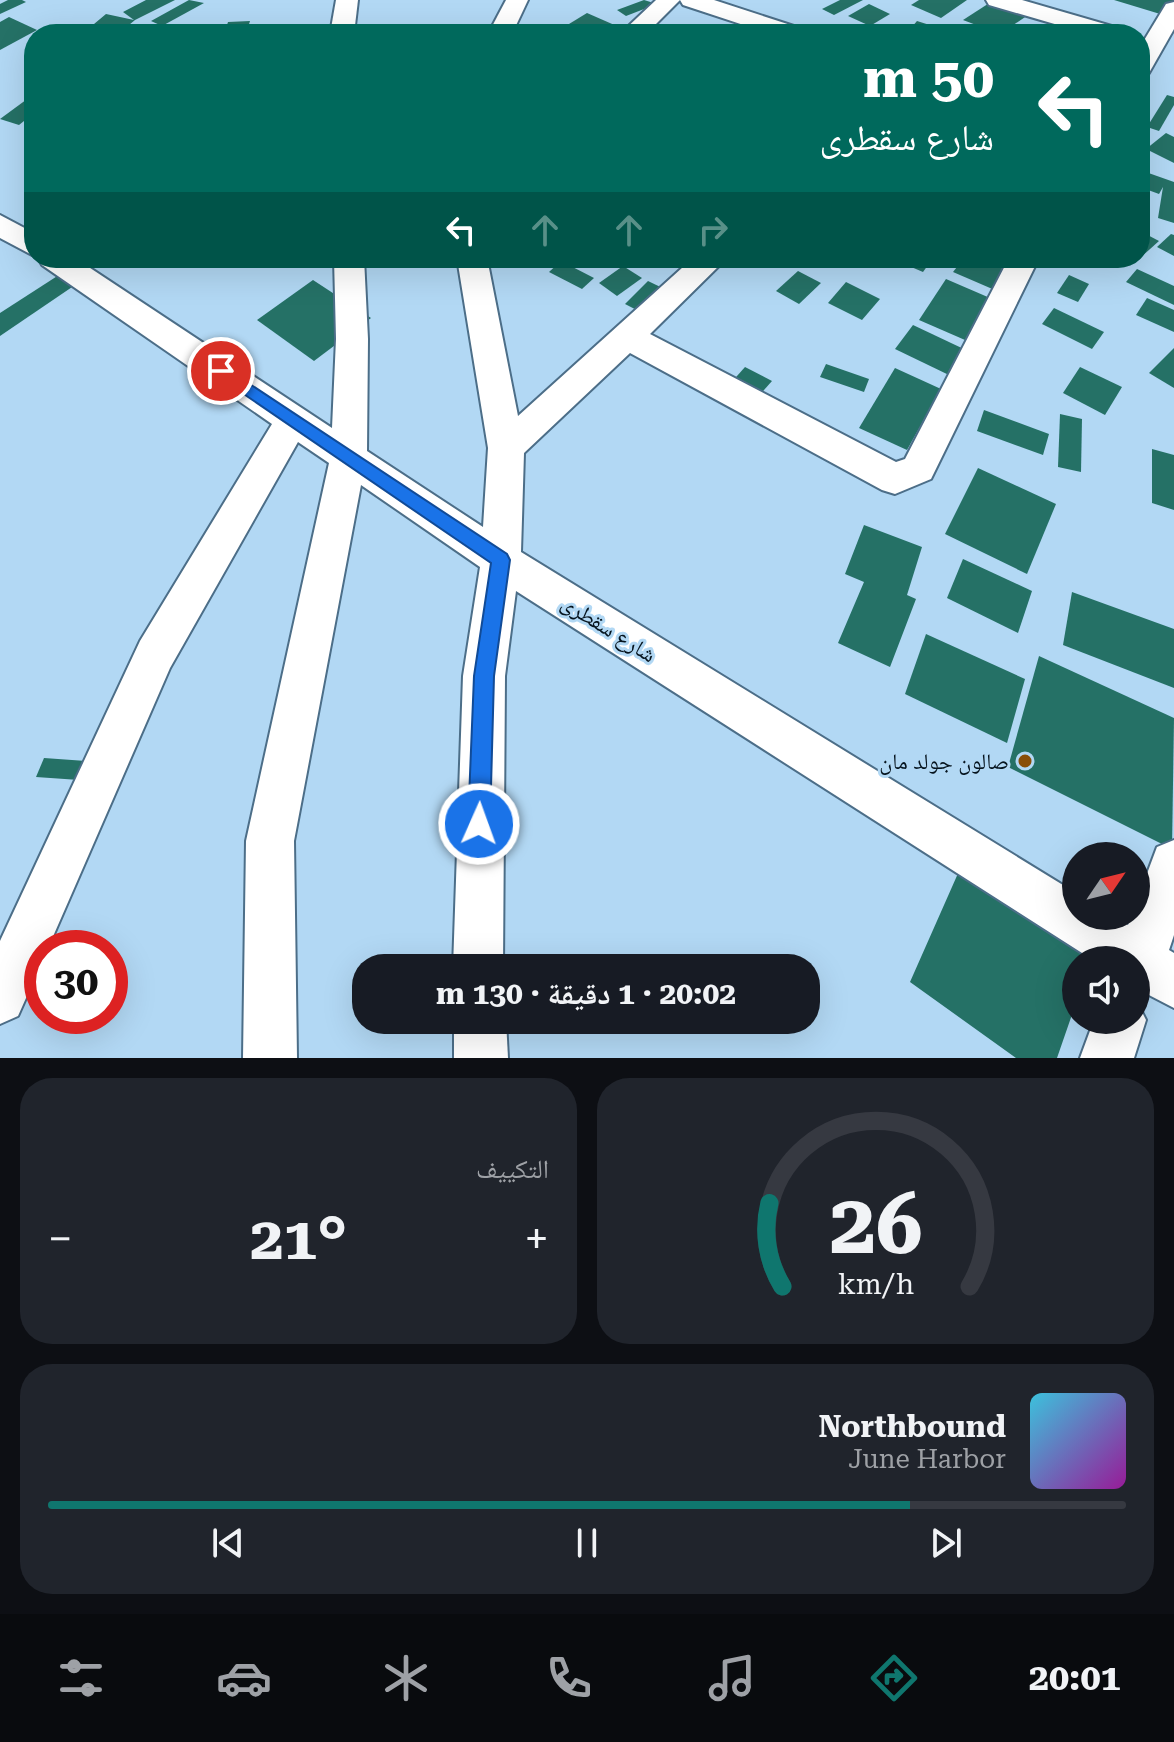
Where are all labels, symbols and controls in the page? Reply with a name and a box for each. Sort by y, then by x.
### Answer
text: 50 m [863,45,994,111]
icon: left [1022,56,1126,160]
text: شارع سقطرى [819,117,994,159]
icon: left [439,208,483,252]
icon: ahead [523,208,567,252]
icon: ahead [607,208,651,252]
icon: right [691,208,735,252]
pin [187,337,255,405]
icon: arrive [199,349,243,393]
street label: شارع سقطرى [556,590,661,668]
place label: صالون جولد مان [879,749,1009,775]
marker: صالون جولد مان [1016,752,1034,770]
position arrow [437,782,521,866]
north arrow [1062,842,1150,930]
map controls [1062,842,1150,1034]
speed limit sign: 30 [24,930,128,1034]
button: sound [1062,946,1150,1034]
text: 20:02 · 1 دقيقة · 130 m [436,976,736,1011]
text: التكييف [476,1154,549,1184]
text: 26 [829,1176,922,1273]
text: 21° [250,1203,347,1274]
text: − [48,1213,73,1265]
text: + [524,1213,549,1265]
text: km/h [837,1267,914,1301]
text: Northbound [819,1409,1006,1444]
text: June Harbor [848,1444,1006,1474]
icon: previous [206,1521,250,1565]
icon: pause [565,1521,609,1565]
icon: next [924,1521,968,1565]
icon: filters [53,1650,109,1706]
icon: car [216,1650,272,1706]
icon: climate [378,1650,434,1706]
icon: phone [541,1650,597,1706]
icon: music [704,1650,760,1706]
icon: directions [866,1650,922,1706]
text: 20:01 [1029,1657,1121,1699]

